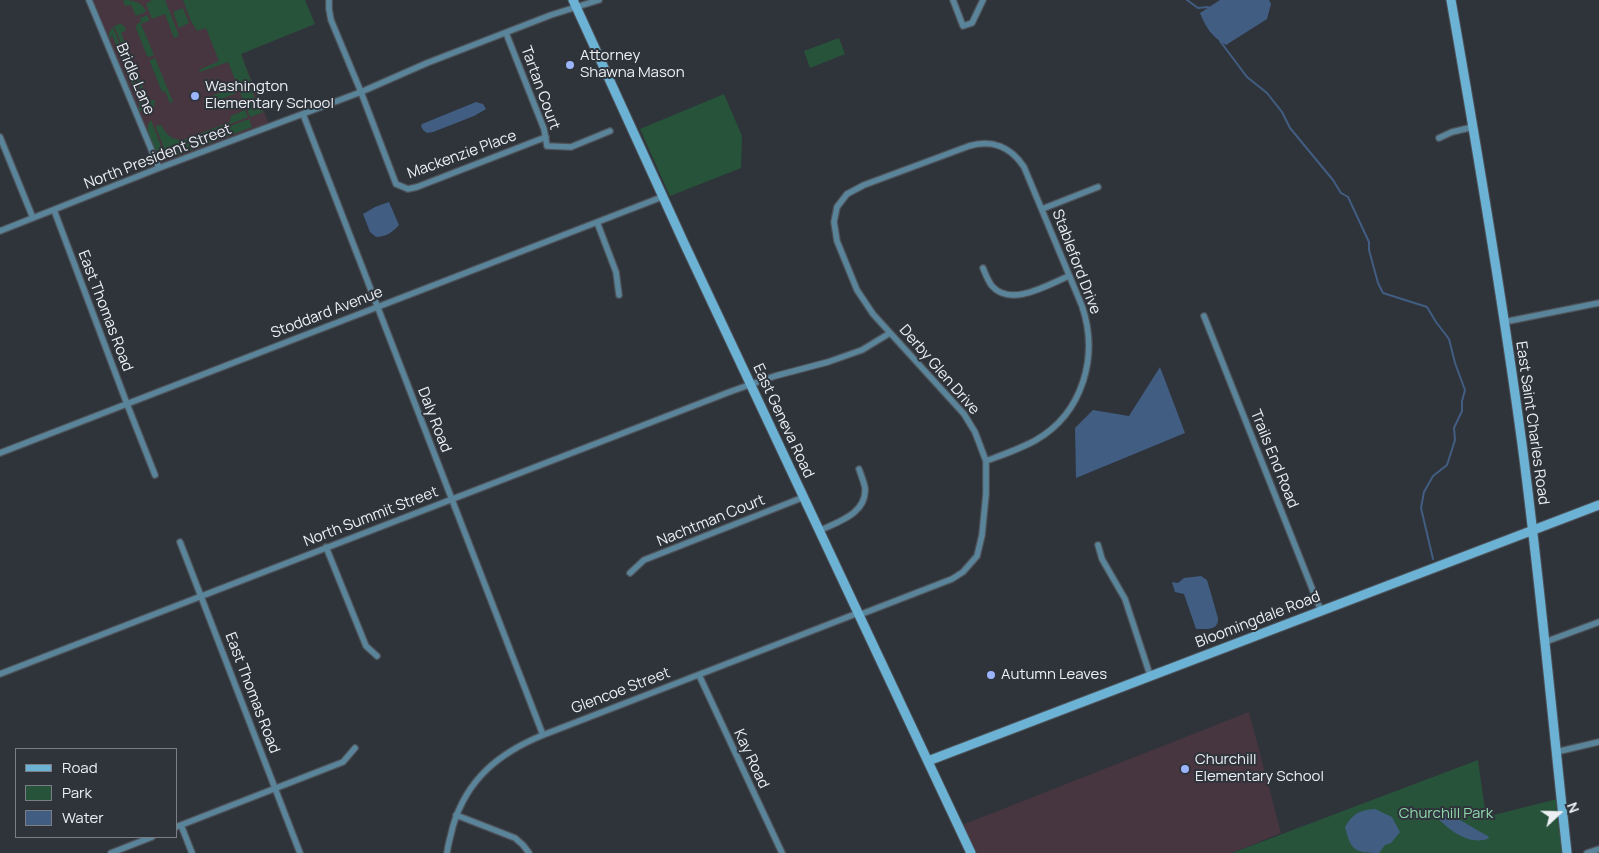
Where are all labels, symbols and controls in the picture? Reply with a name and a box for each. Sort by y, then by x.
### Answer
street label: Bridle Lane [112,41,158,117]
street label: Tartan Court [517,44,563,132]
place label: Attorney Shawna Mason [580,47,685,82]
marker: Attorney Shawna Mason [564,59,576,71]
place label: Washington Elementary School [205,78,334,113]
marker: Washington Elementary School [189,90,201,102]
street label: North President Street [82,121,234,193]
street label: Mackenzie Place [405,127,519,183]
street label: Stableford Drive [1048,207,1104,317]
street label: East Thomas Road [74,248,136,374]
street label: Stoddard Avenue [268,283,386,343]
street label: Derby Glen Drive [895,321,983,419]
street label: East Saint Charles Road [1512,340,1552,506]
street label: East Geneva Road [749,361,817,481]
street label: Daly Road [413,385,455,455]
street label: Trails End Road [1246,407,1302,511]
street label: North Summit Street [301,483,441,551]
street label: Nachtman Court [654,491,768,551]
street label: Bloomingdale Road [1193,588,1323,652]
street label: East Thomas Road [221,630,283,756]
street label: Glencoe Street [569,664,673,718]
place label: Autumn Leaves [1001,666,1107,684]
marker: Autumn Leaves [985,669,997,681]
street label: Kay Road [729,727,773,791]
legend [15,748,178,838]
place label: Churchill Elementary School [1195,751,1324,786]
text: Road [62,757,98,778]
marker: Churchill Elementary School [1179,763,1191,775]
text: Park [62,782,92,803]
north arrow [1534,788,1584,838]
text: N [1563,799,1584,816]
park label: Churchill Park [1399,805,1493,823]
text: Water [62,807,104,828]

